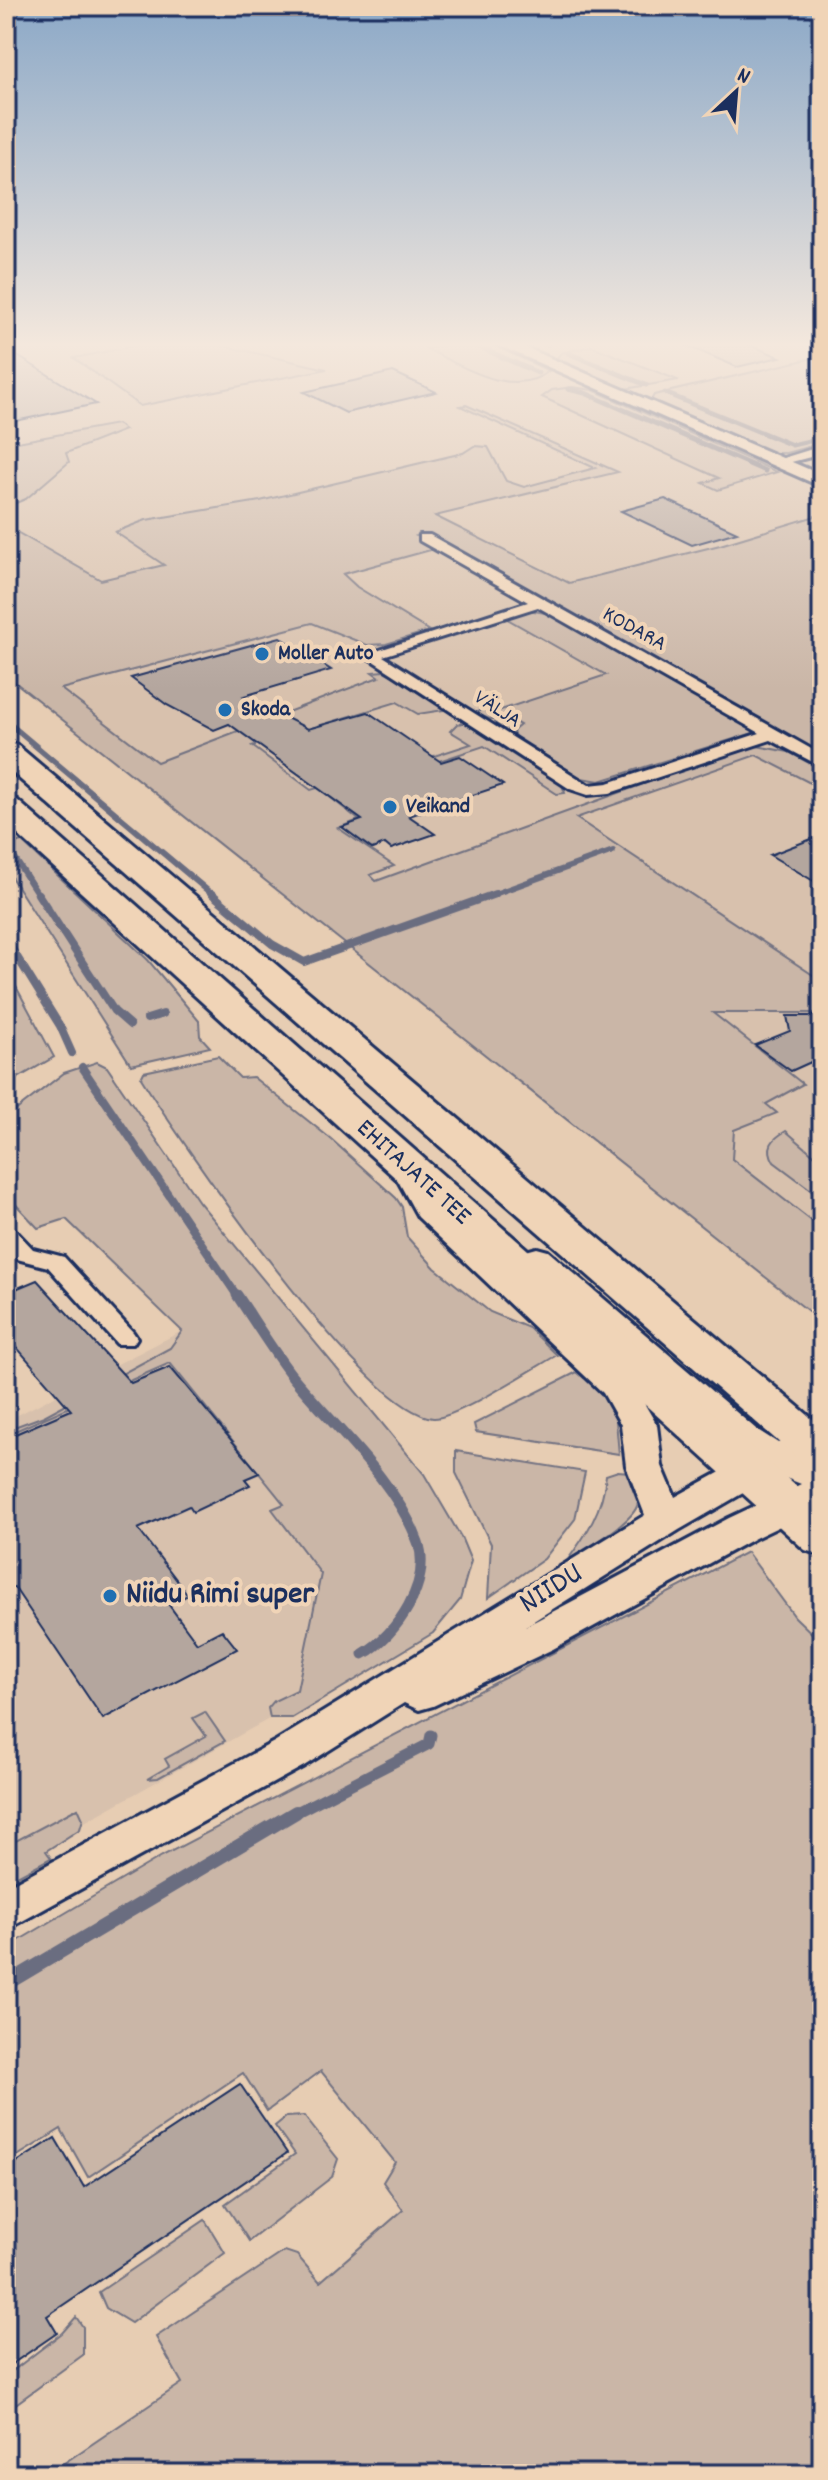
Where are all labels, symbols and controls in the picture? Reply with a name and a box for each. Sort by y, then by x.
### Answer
north arrow [696,52,776,132]
text: N [732,61,755,94]
street label: KODARA [596,600,672,660]
place label: Moller Auto [278,639,374,670]
marker: Moller Auto [253,645,271,663]
street label: VÄLJA [467,683,527,737]
place label: Skoda [241,695,291,726]
marker: Skoda [216,701,234,719]
place label: Veikand [406,792,470,823]
marker: Veikand [381,798,399,816]
street label: EHITAJATE TEE [347,1111,479,1235]
street label: NIIDU [511,1553,593,1627]
place label: Niidu Rimi super [126,1573,315,1619]
marker: Niidu Rimi super [101,1587,119,1605]

